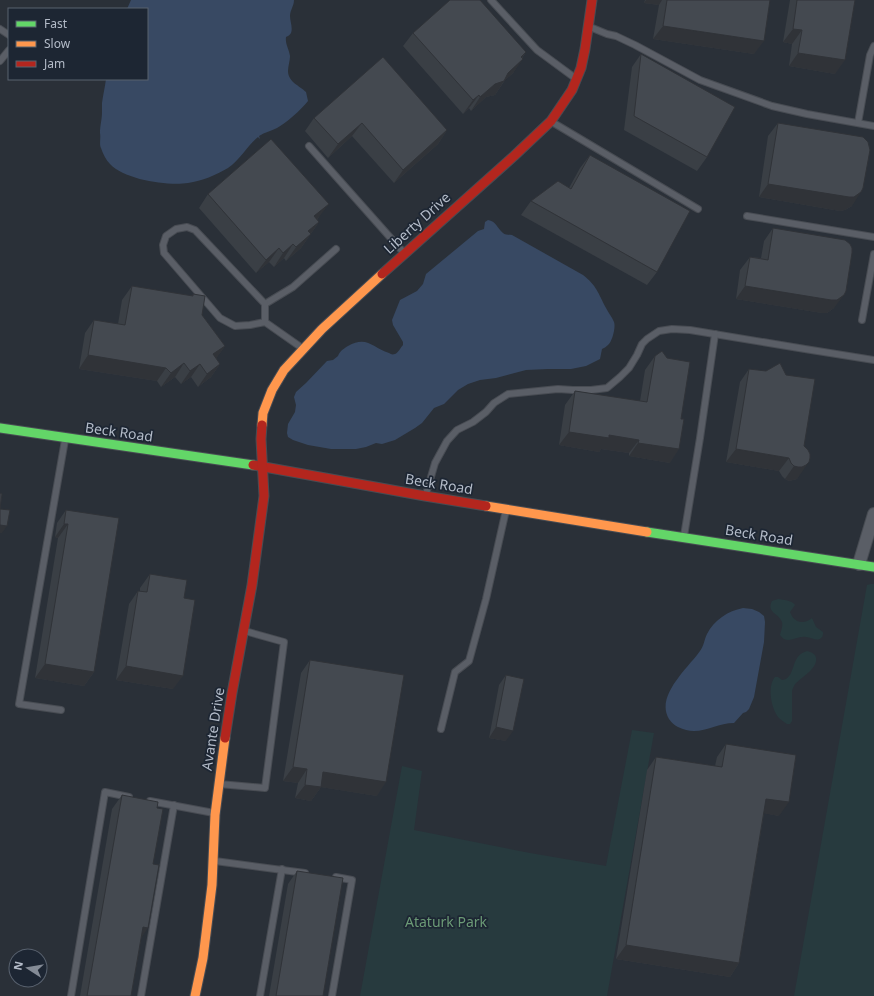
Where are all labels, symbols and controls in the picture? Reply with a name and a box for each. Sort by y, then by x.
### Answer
legend [8,8,148,80]
text: Fast [44,15,68,32]
text: Slow [44,35,71,52]
text: Jam [43,55,65,72]
street label: Liberty Drive [379,188,454,258]
street label: Beck Road [84,417,154,446]
street label: Beck Road [404,469,474,498]
street label: Beck Road [724,520,794,549]
street label: Avante Drive [197,686,228,772]
park label: Ataturk Park [405,912,488,931]
north arrow [8,948,48,988]
text: N [9,960,26,972]

